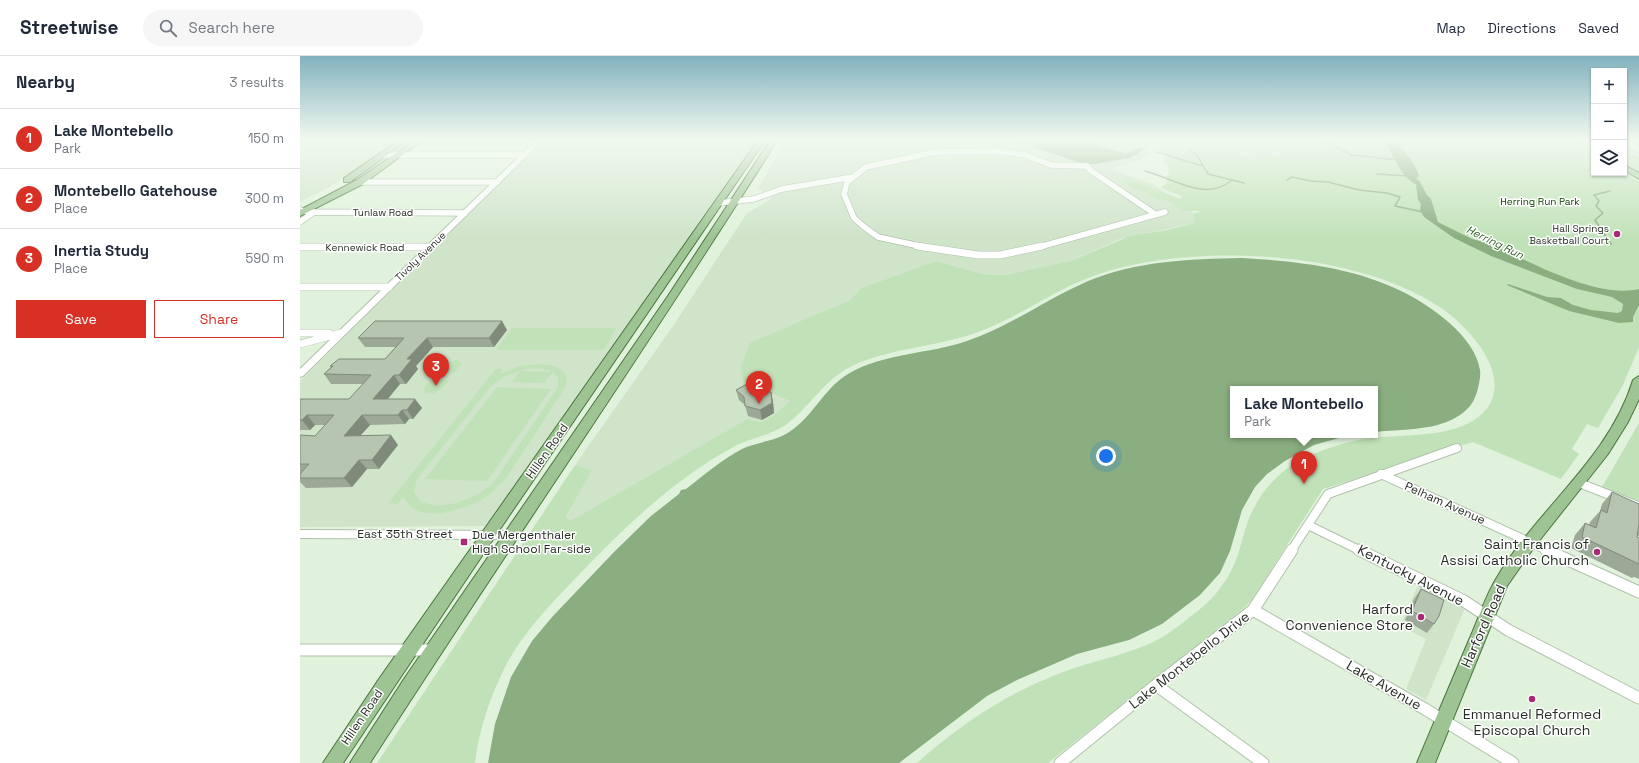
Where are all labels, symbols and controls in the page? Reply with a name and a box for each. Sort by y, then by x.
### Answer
search box [143,10,423,46]
text: Streetwise [20,15,119,40]
icon: search [157,17,179,39]
text: Search here [189,18,275,37]
text: Map [1436,19,1466,37]
text: Directions [1488,19,1556,37]
text: Saved [1578,19,1619,37]
map controls [1591,68,1627,176]
button: + [1591,68,1627,104]
text: Nearby [16,71,75,93]
text: 3 results [230,74,284,91]
button: − [1591,104,1627,140]
text: Lake Montebello [54,121,173,140]
text: 1 [26,130,32,147]
text: 150 m [248,130,284,147]
text: Park [54,140,81,157]
button: layers [1591,140,1627,176]
text: Montebello Gatehouse [54,181,217,200]
text: 2 [25,190,33,207]
text: 300 m [245,190,284,207]
park label: Herring Run Park [1500,195,1580,208]
text: Place [54,200,88,217]
street label: Tunlaw Road [353,206,413,219]
water label: Herring Run [1464,222,1526,262]
place label: Hall Springs Basketball Court [1529,222,1609,247]
street label: Tivoly Avenue [392,229,449,284]
marker: Hall Springs Basketball Court [1612,229,1622,239]
text: Inertia Study [54,241,149,260]
street label: Kennewick Road [326,241,404,254]
text: 3 [25,250,33,267]
text: 590 m [245,250,284,267]
text: Place [54,260,88,277]
button: Save [16,300,146,338]
button: Share [154,300,284,338]
pin: 3 [423,353,449,386]
pin: 2 [746,371,772,404]
popup [1230,386,1378,438]
text: Lake Montebello [1244,394,1364,413]
text: Park [1244,413,1271,430]
street label: Hillen Road [522,420,572,482]
your location [1096,446,1116,466]
pin: 1 [1291,451,1317,484]
street label: Pelham Avenue [1402,478,1488,528]
street label: East 35th Street [357,526,453,542]
place label: Due Mergenthaler High School Far-side [472,527,591,557]
place label: Saint Francis of Assisi Catholic Church [1440,535,1589,569]
marker: Due Mergenthaler High School Far-side [459,537,469,547]
street label: Kentucky Avenue [1355,540,1467,610]
marker: Saint Francis of Assisi Catholic Church [1592,547,1602,557]
street label: Harford Road [1457,582,1509,670]
place label: Harford Convenience Store [1286,600,1413,634]
street label: Lake Montebello Drive [1125,607,1253,713]
marker: Harford Convenience Store [1416,612,1426,622]
street label: Lake Avenue [1343,656,1425,714]
street label: Hillen Road [338,686,386,748]
marker: Emmanuel Reformed Episcopal Church [1527,694,1537,704]
place label: Emmanuel Reformed Episcopal Church [1463,705,1601,739]

